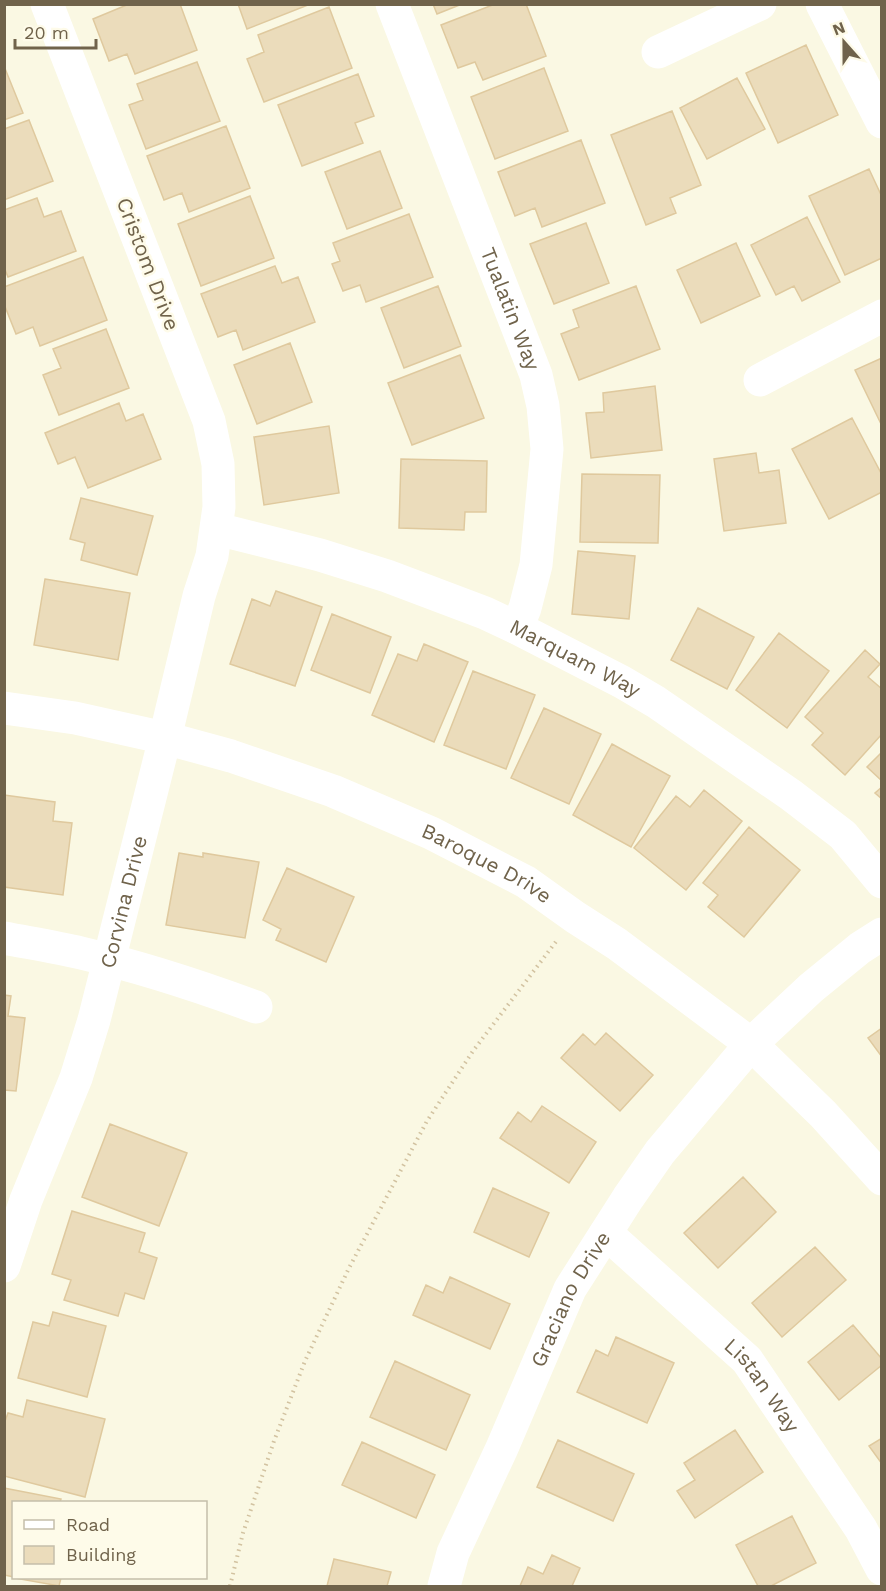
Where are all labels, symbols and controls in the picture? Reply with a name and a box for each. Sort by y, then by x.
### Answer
scale bar [15,12,96,50]
north arrow [814,12,874,72]
text: N [830,17,848,39]
text: 20 m [24,22,69,43]
street label: Cristom Drive [112,194,185,334]
street label: Tualatin Way [476,244,546,374]
street label: Marquam Way [506,613,645,702]
street label: Baroque Drive [418,818,557,908]
street label: Corvina Drive [95,833,152,971]
street label: Graciano Drive [525,1226,616,1371]
street label: Listan Way [719,1333,805,1437]
legend [12,1501,207,1579]
text: Road [66,1514,110,1535]
text: Building [66,1544,136,1565]

